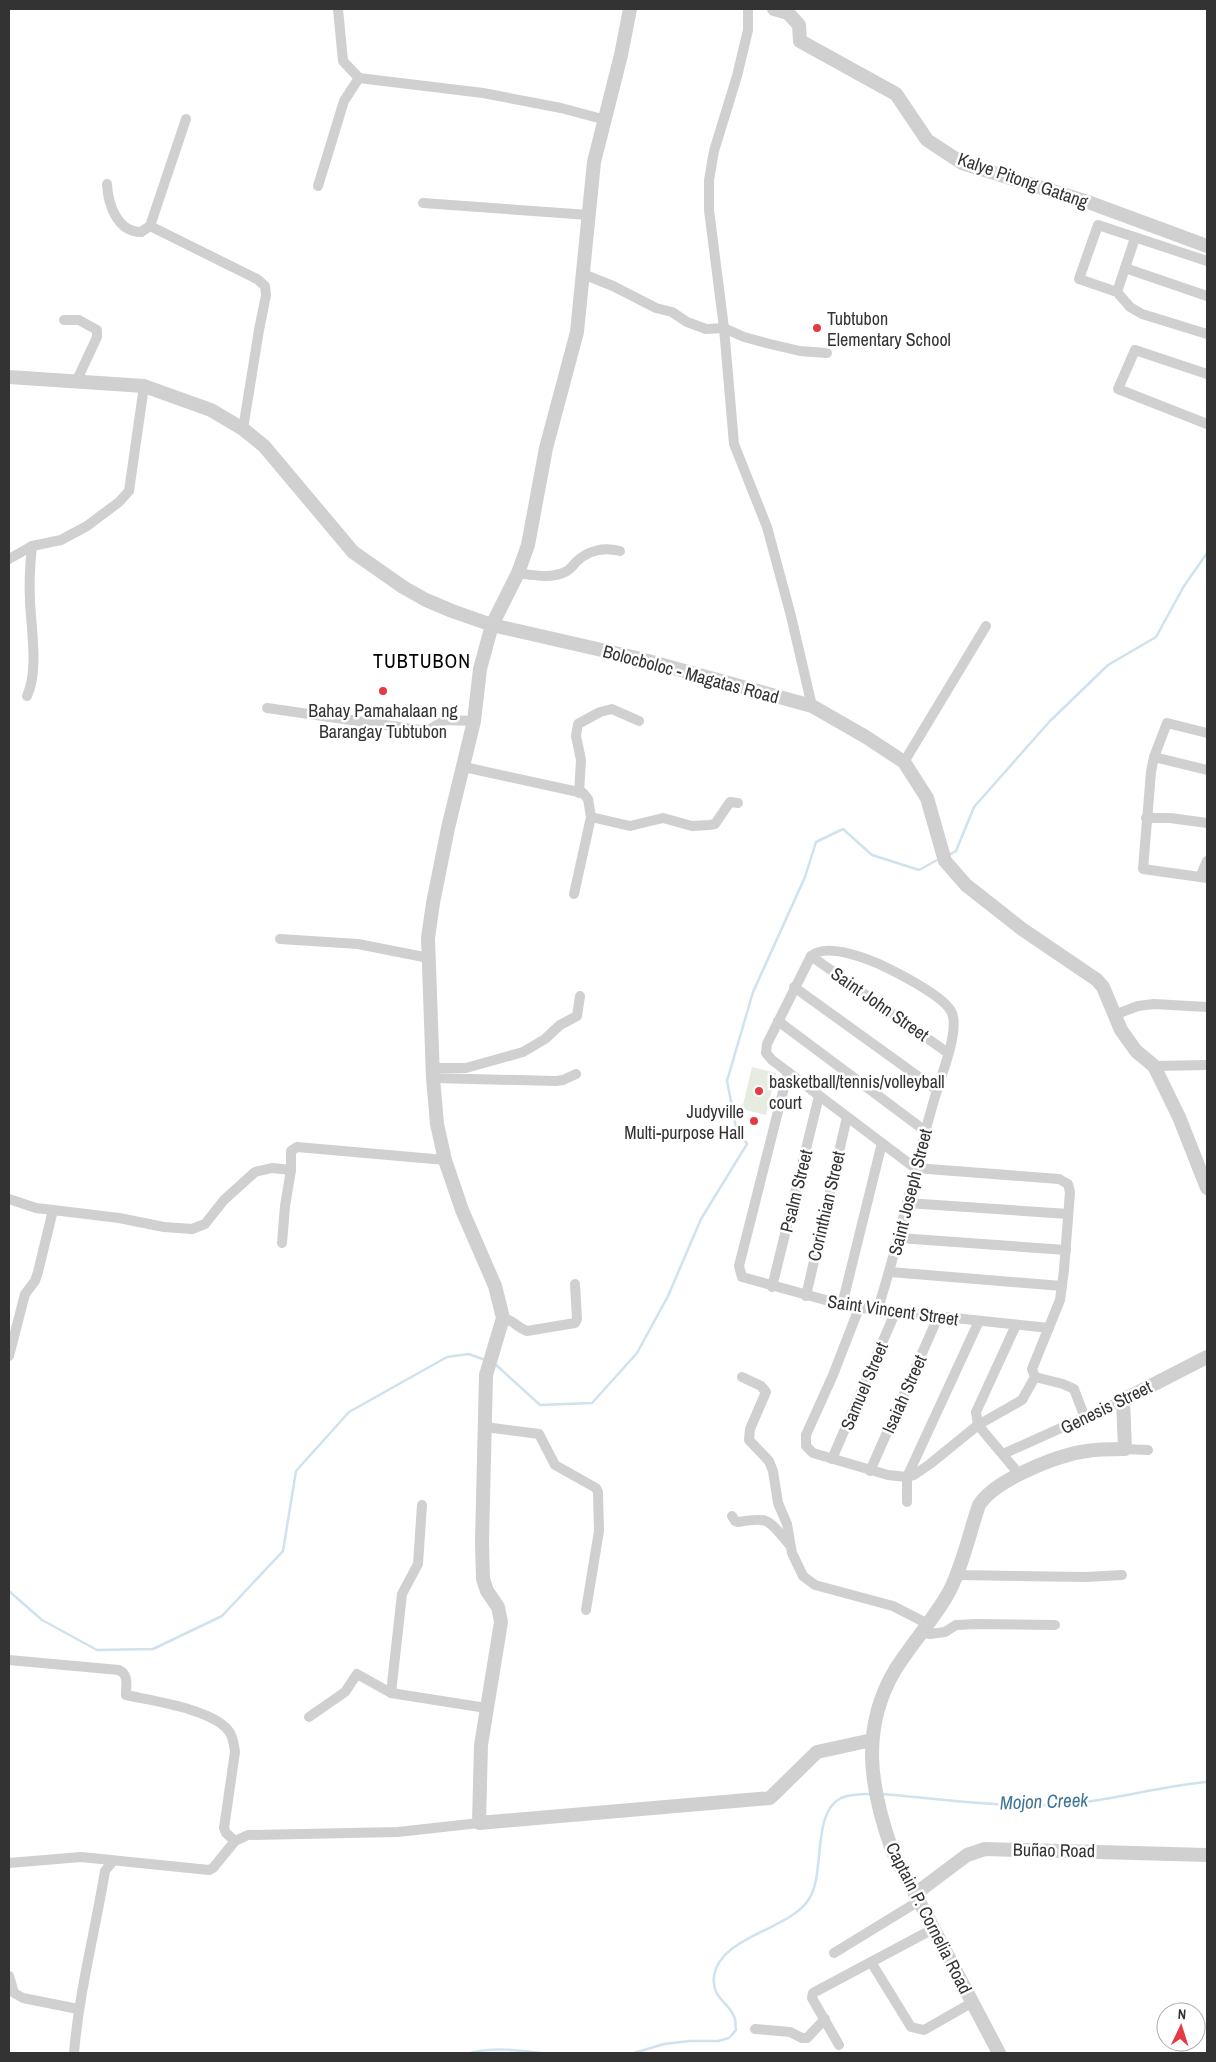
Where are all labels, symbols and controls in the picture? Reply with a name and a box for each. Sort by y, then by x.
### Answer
street label: Kalye Pitong Gatang [955,146,1092,214]
place label: Tubtubon Elementary School [827,306,951,352]
marker: Tubtubon Elementary School [811,322,823,334]
street label: Bolocboloc - Magatas Road [600,638,782,710]
district label: TUBTUBON [373,647,471,674]
marker: Bahay Pamahalaan ng Barangay Tubtubon [377,685,389,697]
place label: Bahay Pamahalaan ng Barangay Tubtubon [308,698,458,744]
street label: Saint John Street [826,961,934,1047]
place label: basketball/tennis/volleyball court [769,1069,945,1115]
marker: basketball/tennis/volleyball court [753,1085,765,1097]
place label: Judyville Multi-purpose Hall [624,1099,744,1145]
marker: Judyville Multi-purpose Hall [748,1115,760,1127]
street label: Saint Joseph Street [882,1126,938,1258]
street label: Psalm Street [774,1147,818,1235]
street label: Corinthian Street [801,1148,851,1264]
street label: Saint Vincent Street [826,1288,960,1332]
street label: Samuel Street [834,1338,894,1434]
street label: Isaiah Street [876,1351,932,1437]
street label: Genesis Street [1056,1374,1156,1440]
water label: Mojon Creek [999,1786,1090,1816]
street label: Buñao Road [1013,1837,1095,1863]
street label: Captain P. Cornelia Road [880,1838,978,1998]
north arrow [1156,2002,1206,2052]
text: N [1177,2005,1187,2023]

